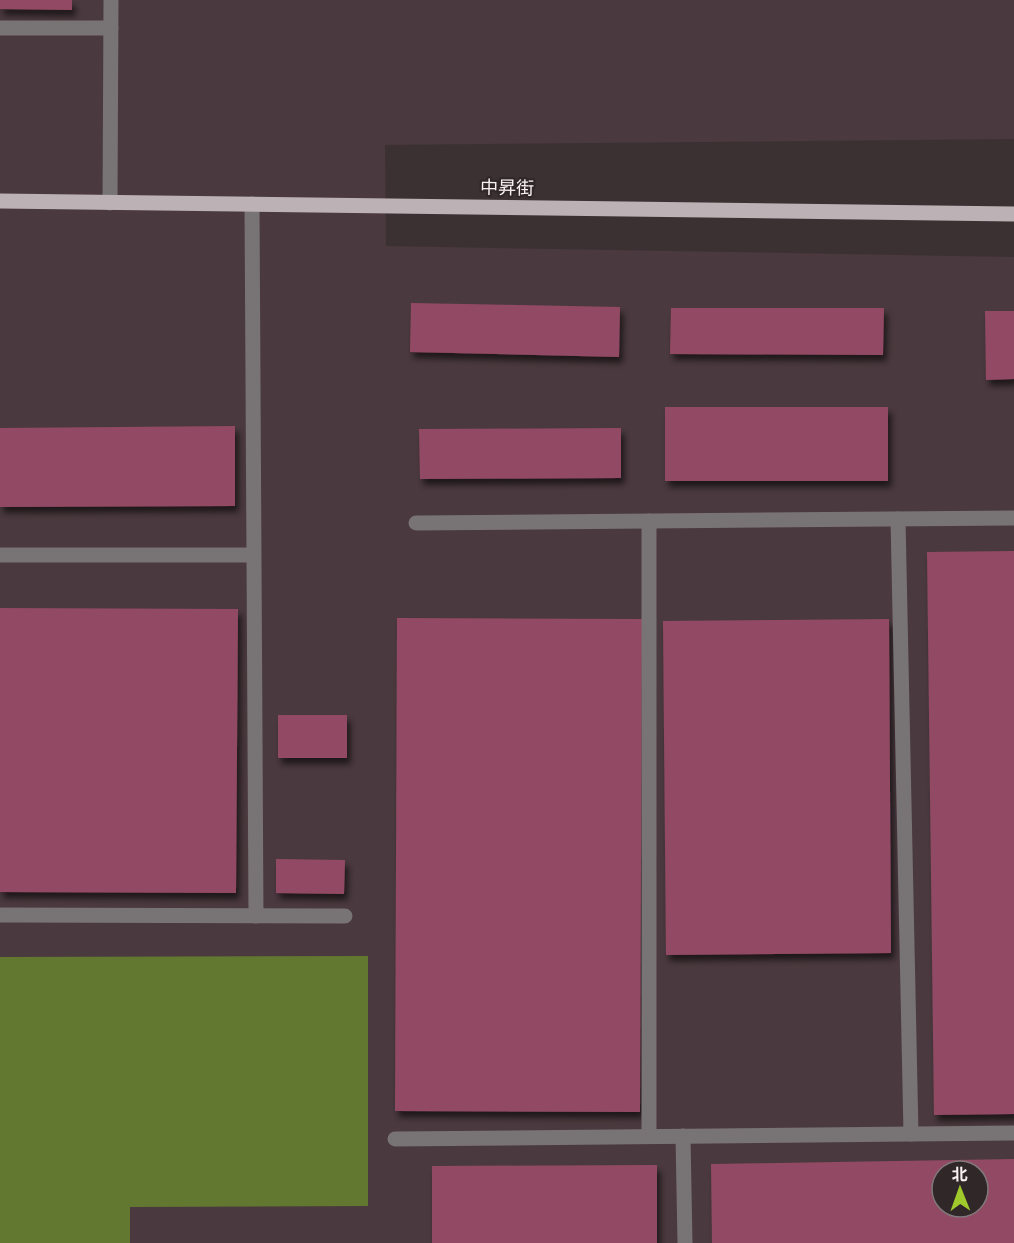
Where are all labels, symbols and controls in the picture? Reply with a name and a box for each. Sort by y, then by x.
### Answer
street label: 中昇街 [480,178,534,198]
north arrow [930,1159,990,1219]
text: 北 [952,1166,968,1183]

